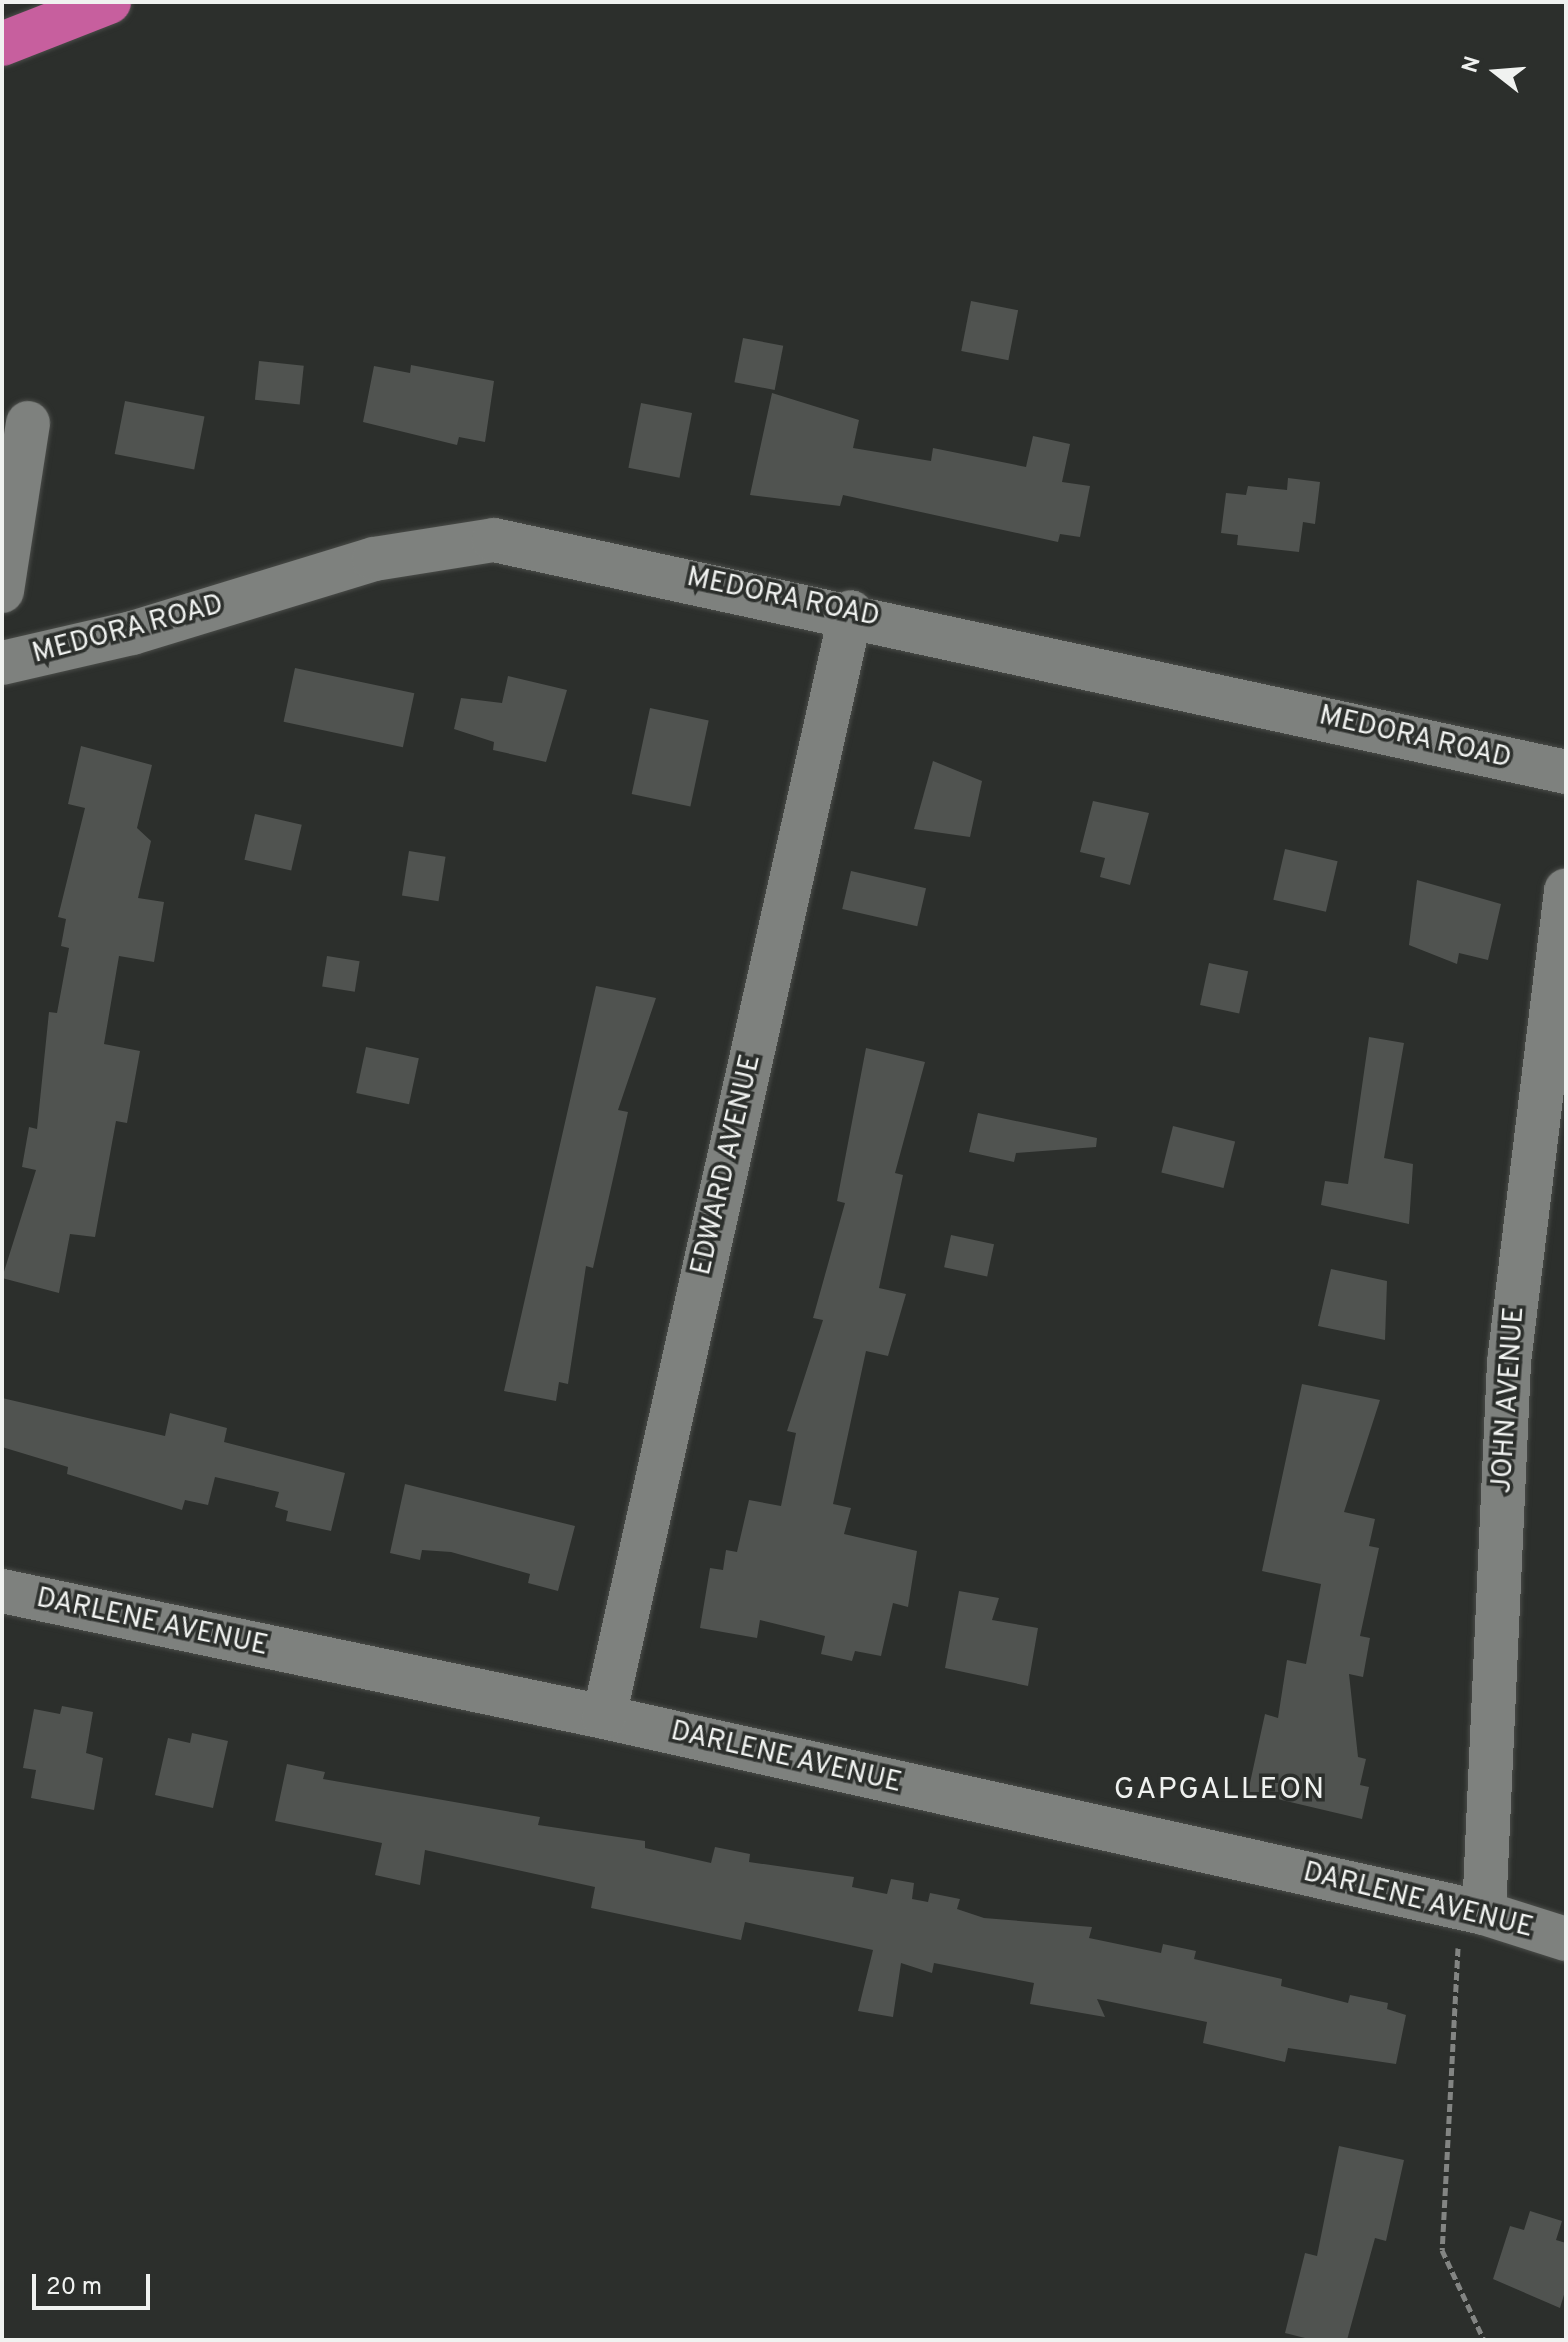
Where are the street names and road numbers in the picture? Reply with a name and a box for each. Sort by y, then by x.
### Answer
street label: MEDORA ROAD [683,561,883,635]
street label: MEDORA ROAD [28,588,228,672]
street label: MEDORA ROAD [1315,699,1515,777]
street label: EDWARD AVENUE [685,1051,769,1279]
street label: JOHN AVENUE [1486,1305,1532,1495]
street label: DARLENE AVENUE [33,1582,271,1664]
street label: DARLENE AVENUE [667,1715,905,1801]
street label: DARLENE AVENUE [1299,1856,1537,1946]

